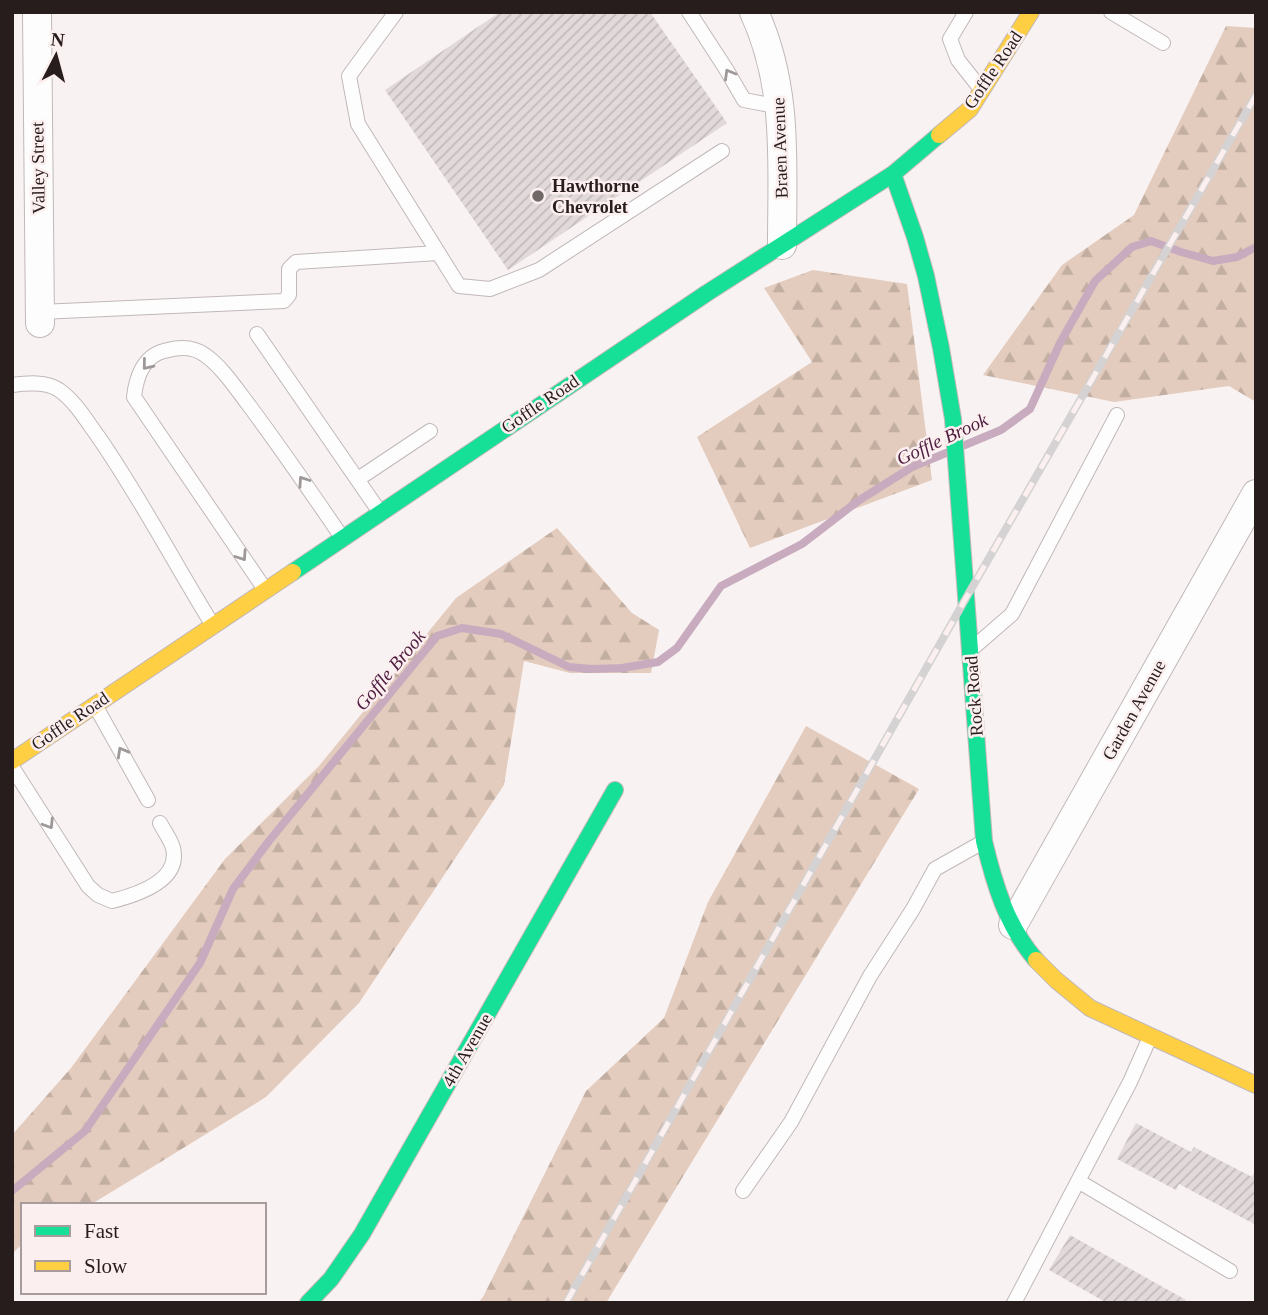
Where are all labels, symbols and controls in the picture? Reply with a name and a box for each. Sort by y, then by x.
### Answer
north arrow [21,21,91,91]
street label: Goffle Road [960,27,1026,113]
text: N [50,28,66,51]
one-way arrow [724,68,737,81]
street label: Braen Avenue [768,97,792,199]
street label: Valley Street [27,122,49,214]
place label: Hawthorne Chevrolet [552,176,639,217]
marker: Hawthorne Chevrolet [530,188,546,204]
one-way arrow [142,358,155,370]
street label: Goffle Road [497,371,583,437]
water label: Goffle Brook [893,409,991,469]
one-way arrow [299,476,312,489]
one-way arrow [234,548,247,561]
water label: Goffle Brook [350,625,430,714]
street label: Rock Road [961,655,987,737]
street label: Garden Avenue [1098,657,1170,763]
street label: Goffle Road [27,688,113,754]
one-way arrow [117,747,130,760]
one-way arrow [40,817,53,830]
street label: 4th Avenue [438,1010,496,1090]
legend [21,1203,266,1294]
text: Fast [84,1219,119,1243]
text: Slow [84,1254,128,1278]

